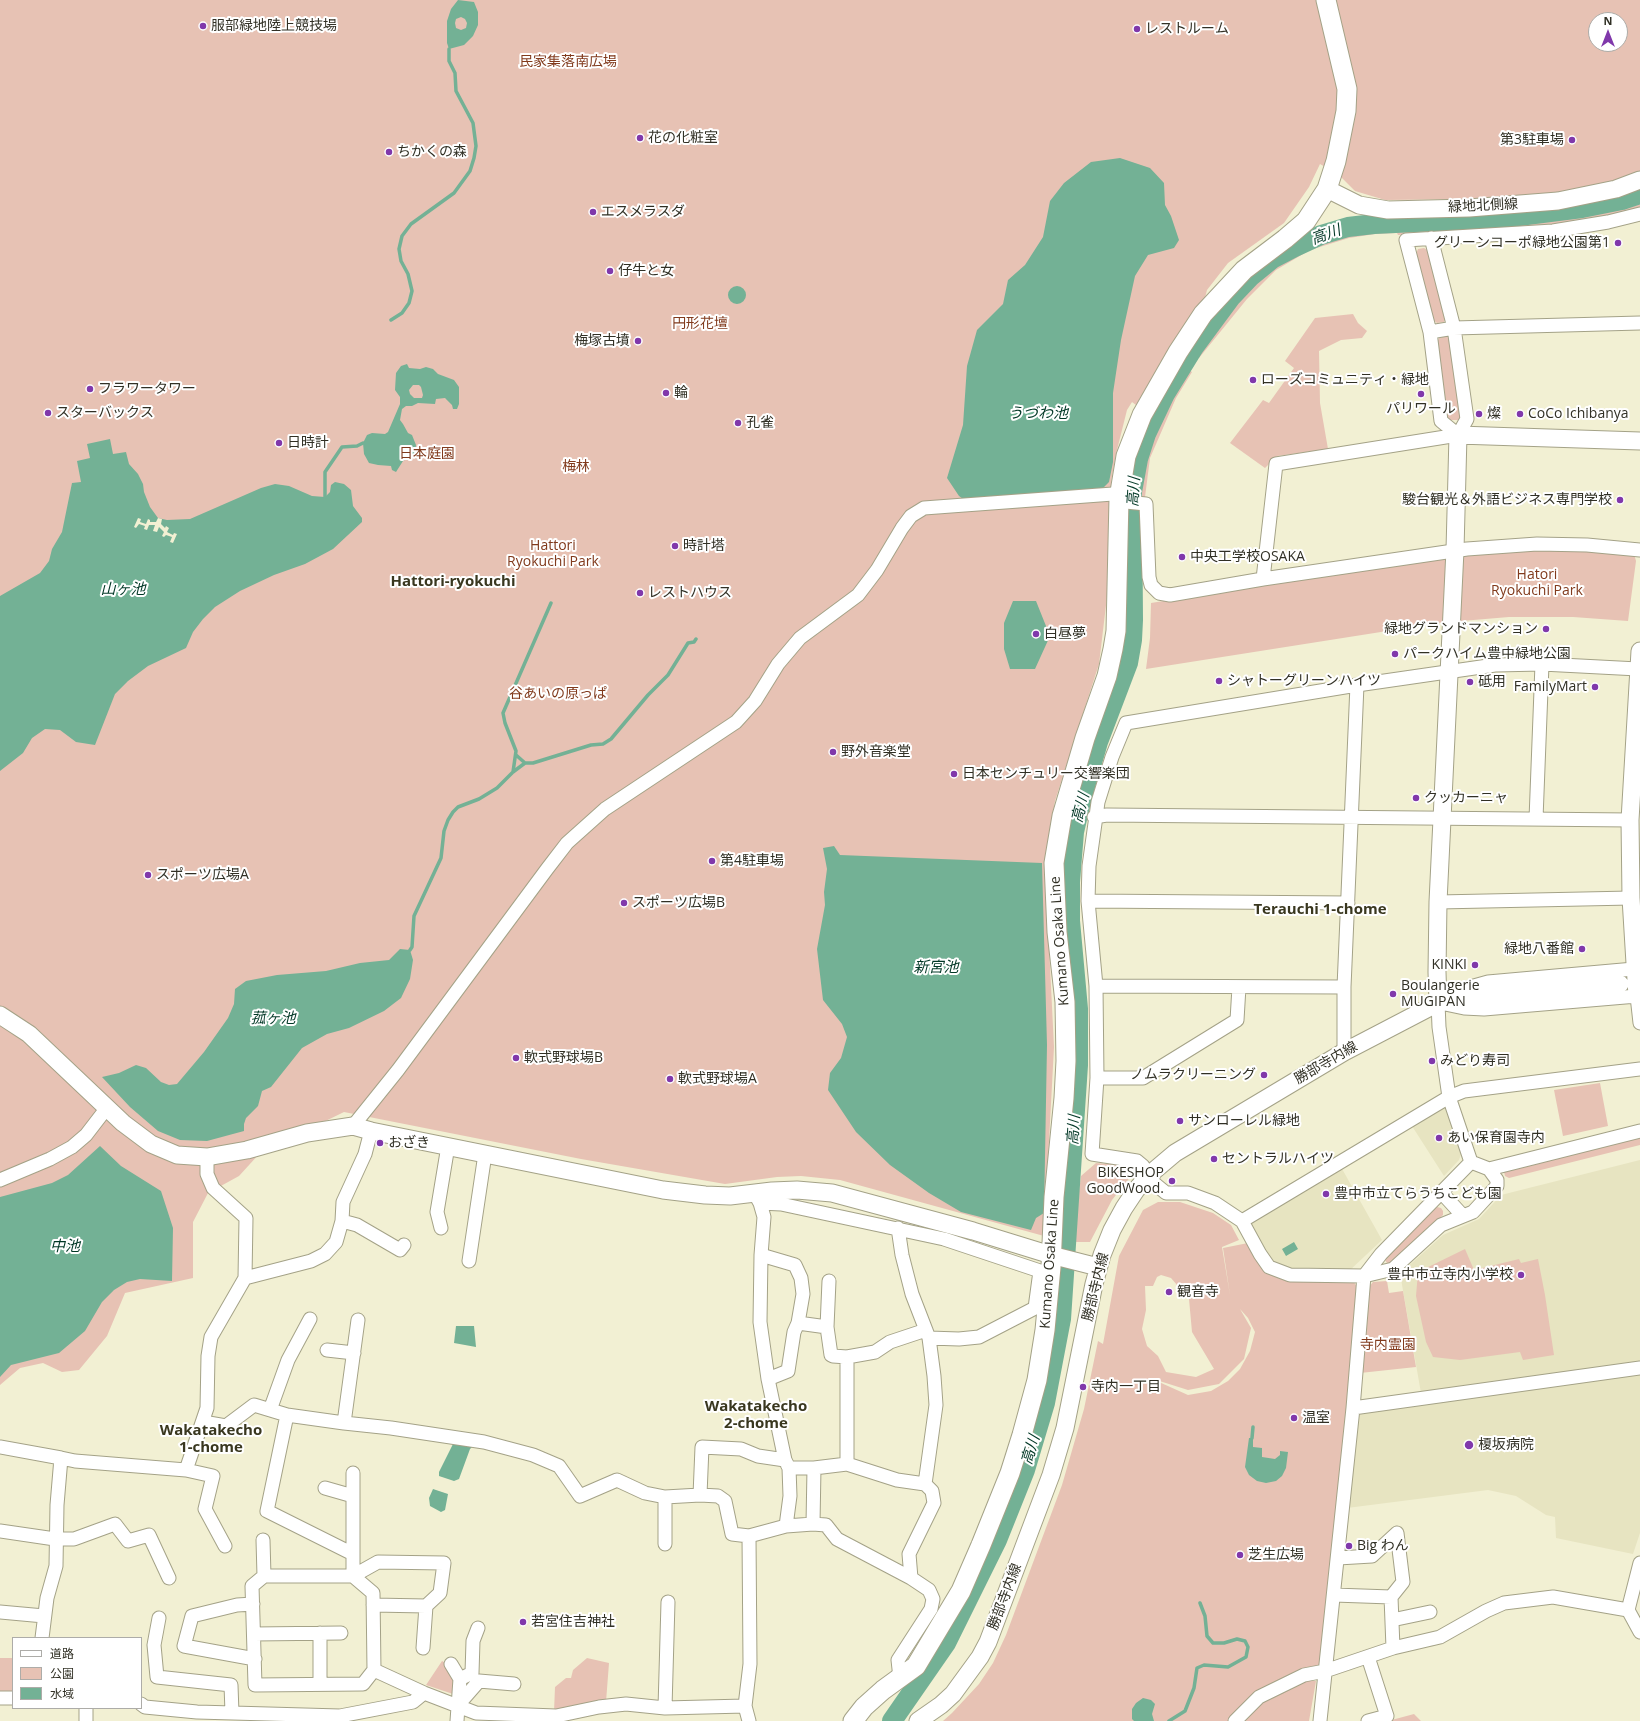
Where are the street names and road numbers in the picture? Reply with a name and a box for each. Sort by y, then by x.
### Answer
street label: 緑地北側線 [1448,196,1518,216]
street label: Kumano Osaka Line [1047,876,1073,1006]
street label: 勝部寺内線 [1291,1038,1361,1088]
street label: Kumano Osaka Line [1037,1199,1063,1329]
street label: 勝部寺内線 [1079,1251,1113,1323]
street label: 勝部寺内線 [985,1561,1025,1633]

